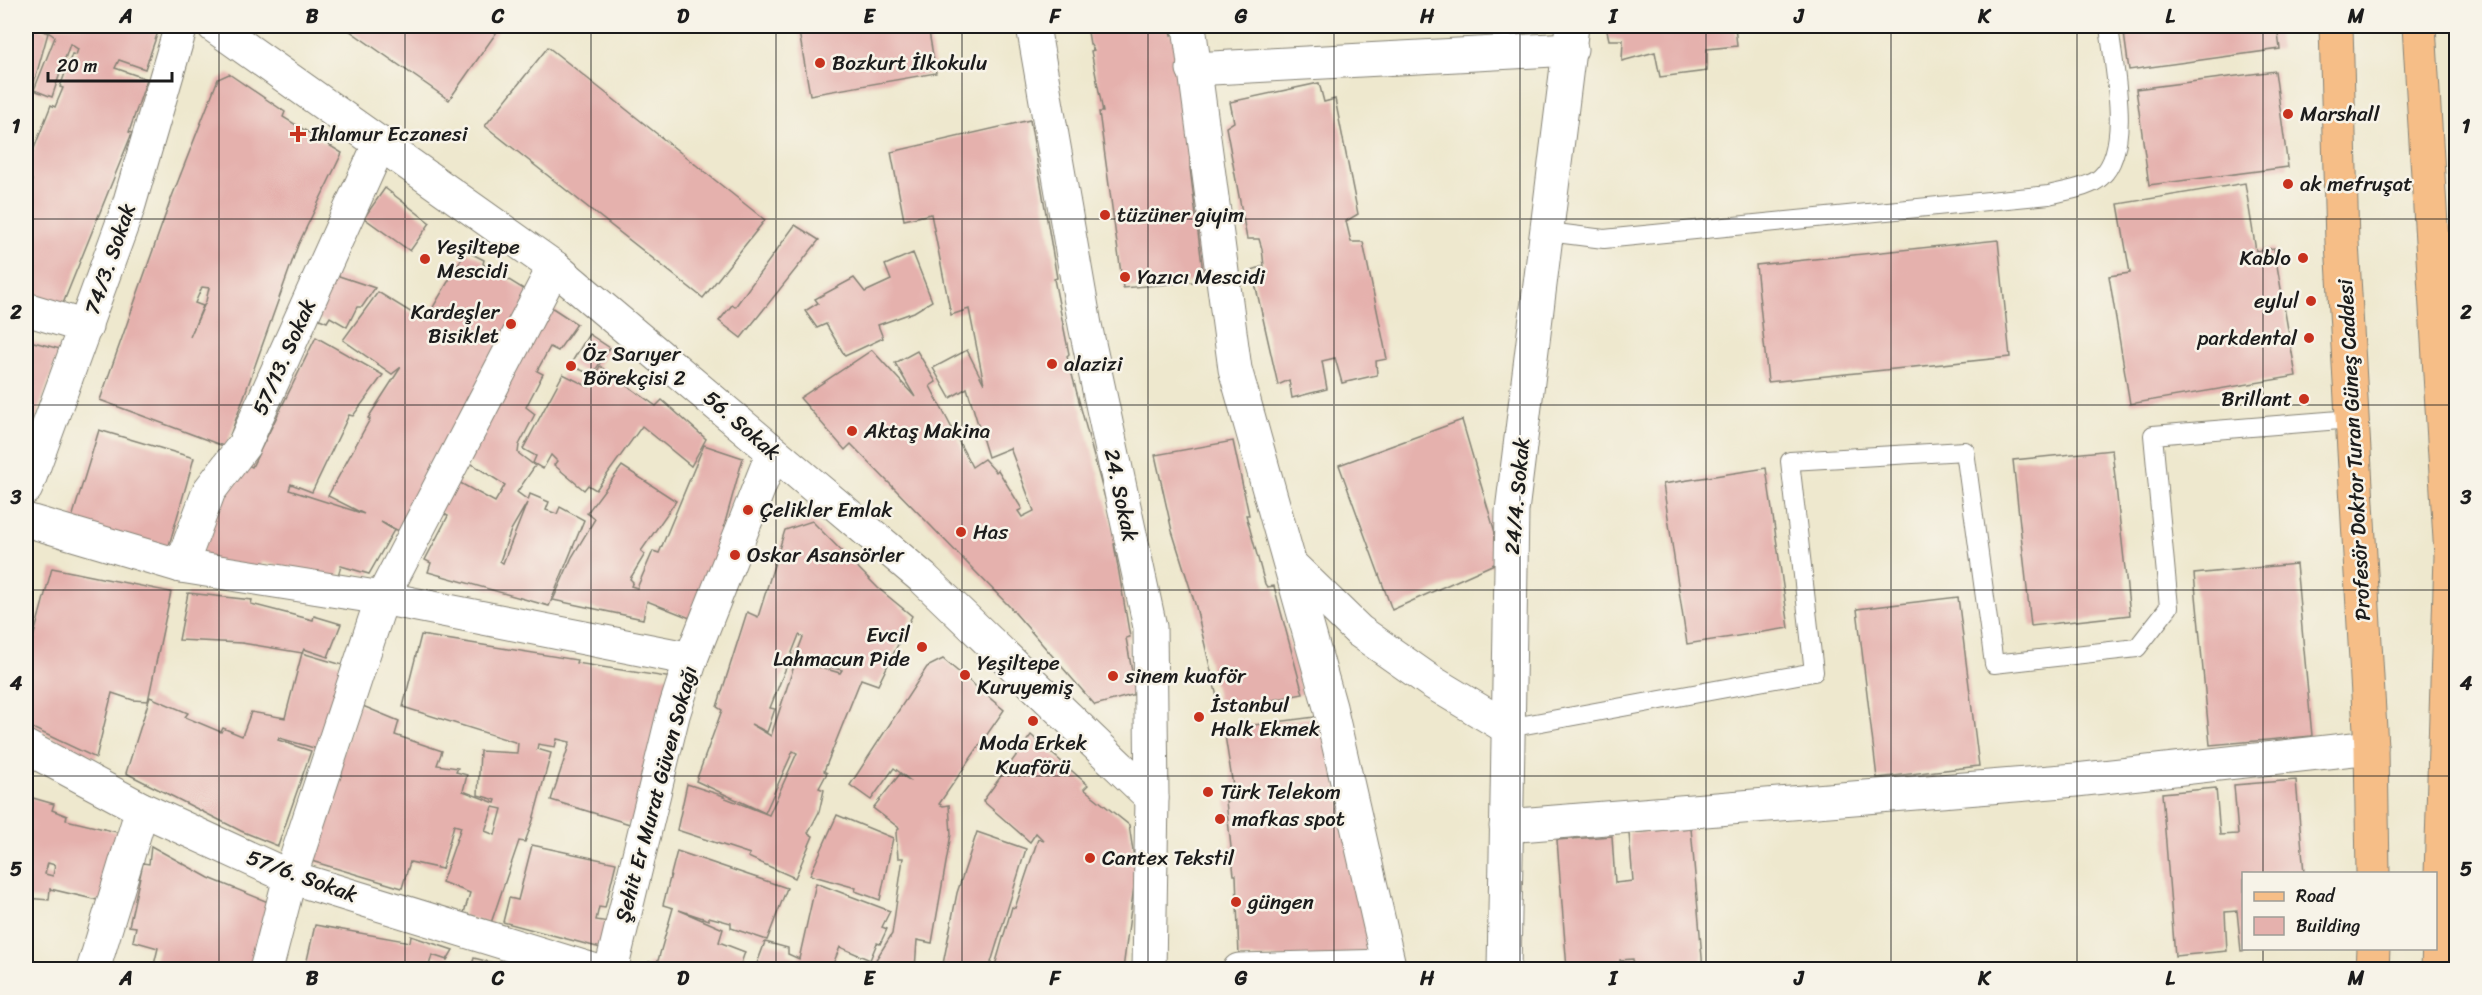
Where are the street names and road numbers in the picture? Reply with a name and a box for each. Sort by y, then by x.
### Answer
street label: 74/3. Sokak [73,198,147,320]
street label: Profesör Doktor Turan Güneş Caddesi [2326,277,2382,622]
street label: 57/13. Sokak [241,293,327,421]
street label: 56. Sokak [694,380,790,470]
street label: 24/4. Sokak [1493,436,1541,556]
street label: 24. Sokak [1093,445,1149,545]
street label: Şehit Er Murat Güven Sokağı [603,661,709,927]
street label: 57/6. Sokak [241,838,363,914]

